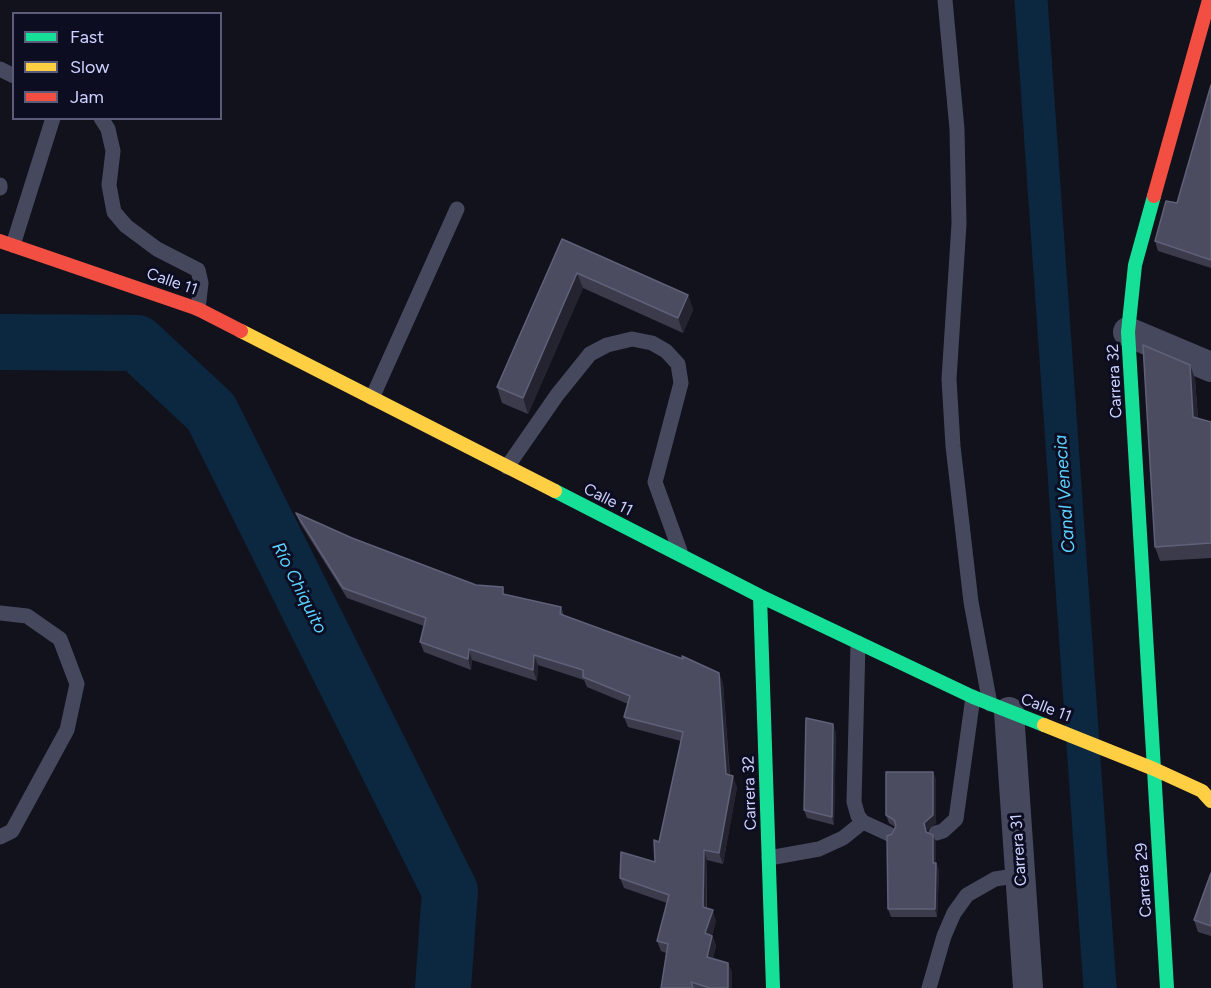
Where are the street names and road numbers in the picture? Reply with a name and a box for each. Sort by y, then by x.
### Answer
street label: Calle 11 [144,264,200,300]
street label: Carrera 32 [1103,343,1127,419]
street label: Calle 11 [580,479,636,521]
street label: Calle 11 [1018,690,1074,726]
street label: Carrera 32 [739,755,761,831]
street label: Carrera 31 [1007,813,1031,887]
street label: Carrera 29 [1132,842,1156,918]

